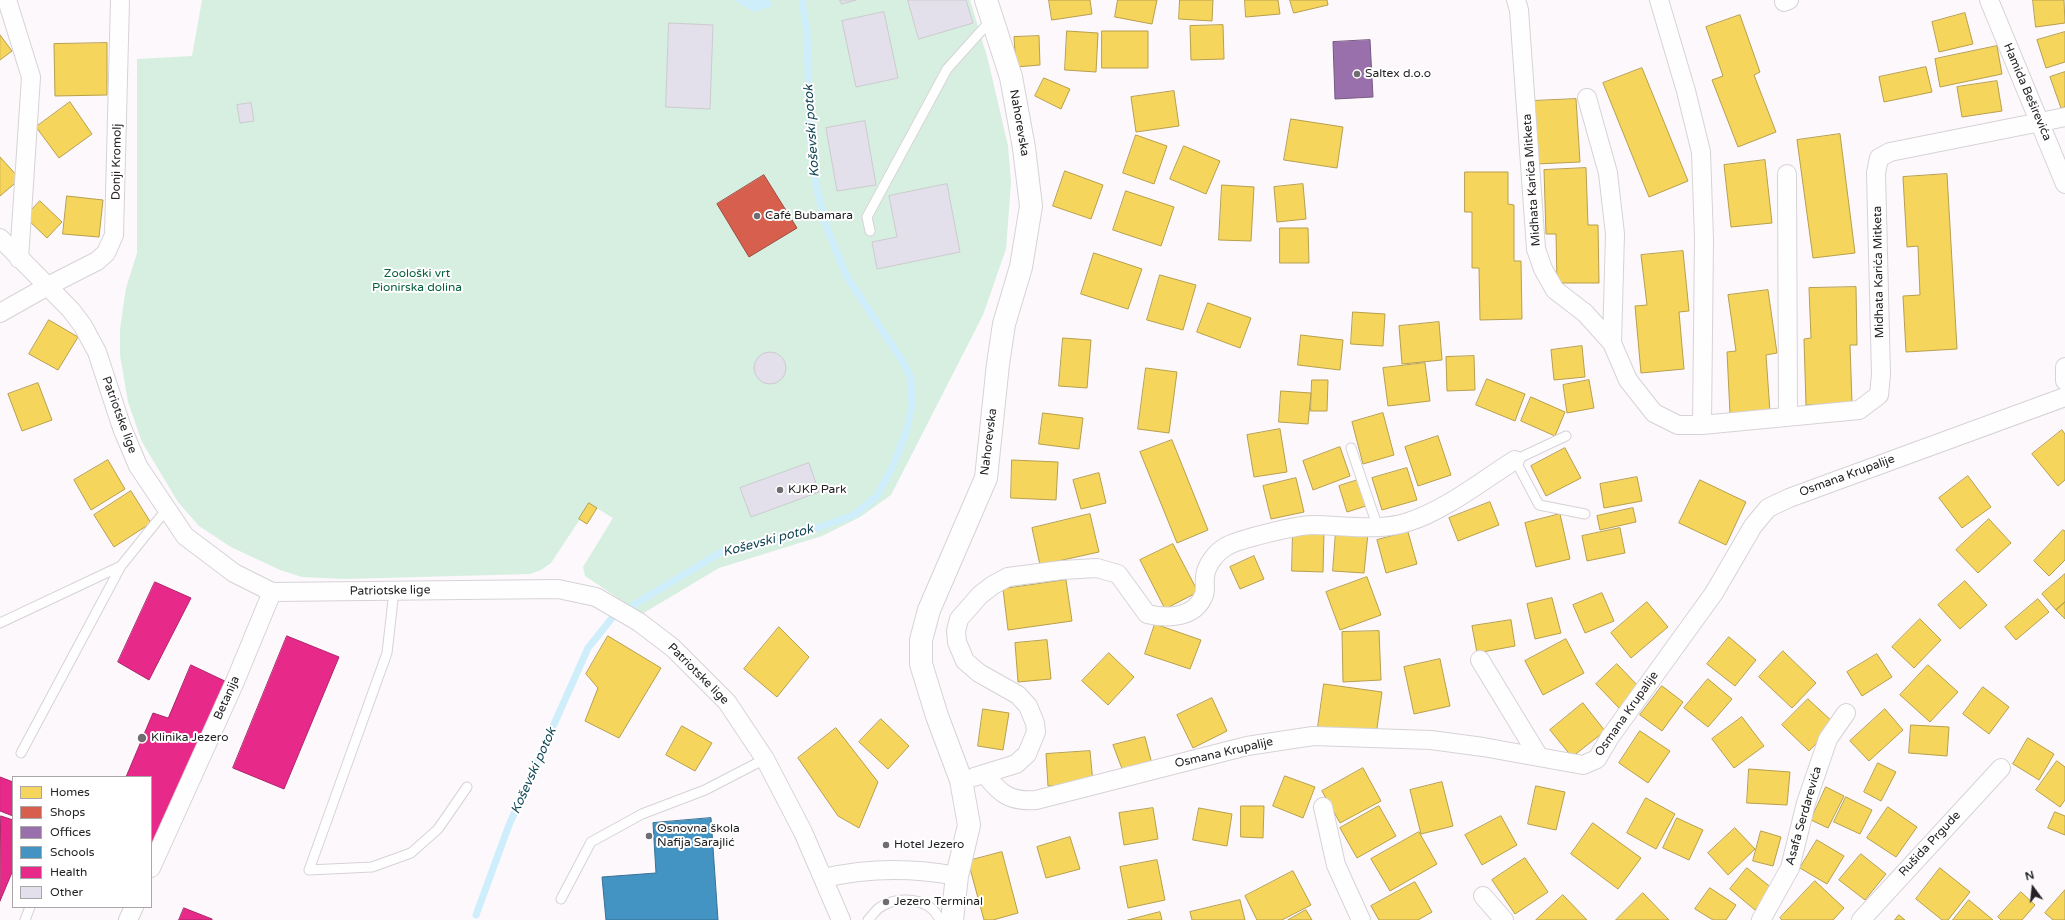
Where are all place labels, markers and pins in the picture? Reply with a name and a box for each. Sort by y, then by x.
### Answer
place label: Saltex d.o.o [1365,67,1431,81]
marker: Saltex d.o.o [1352,69,1362,79]
place label: Café Bubamara [765,209,853,223]
marker: Café Bubamara [752,211,762,221]
place label: KJKP Park [788,483,846,497]
marker: KJKP Park [775,485,785,495]
place label: Klinika Jezero [151,731,228,745]
marker: Klinika Jezero [136,732,148,744]
place label: Osnovna škola Nafija Sarajlić [657,822,740,850]
marker: Osnovna škola Nafija Sarajlić [644,831,654,841]
place label: Hotel Jezero [894,838,964,852]
marker: Hotel Jezero [881,840,891,850]
place label: Jezero Terminal [894,895,983,909]
marker: Jezero Terminal [881,897,891,907]

